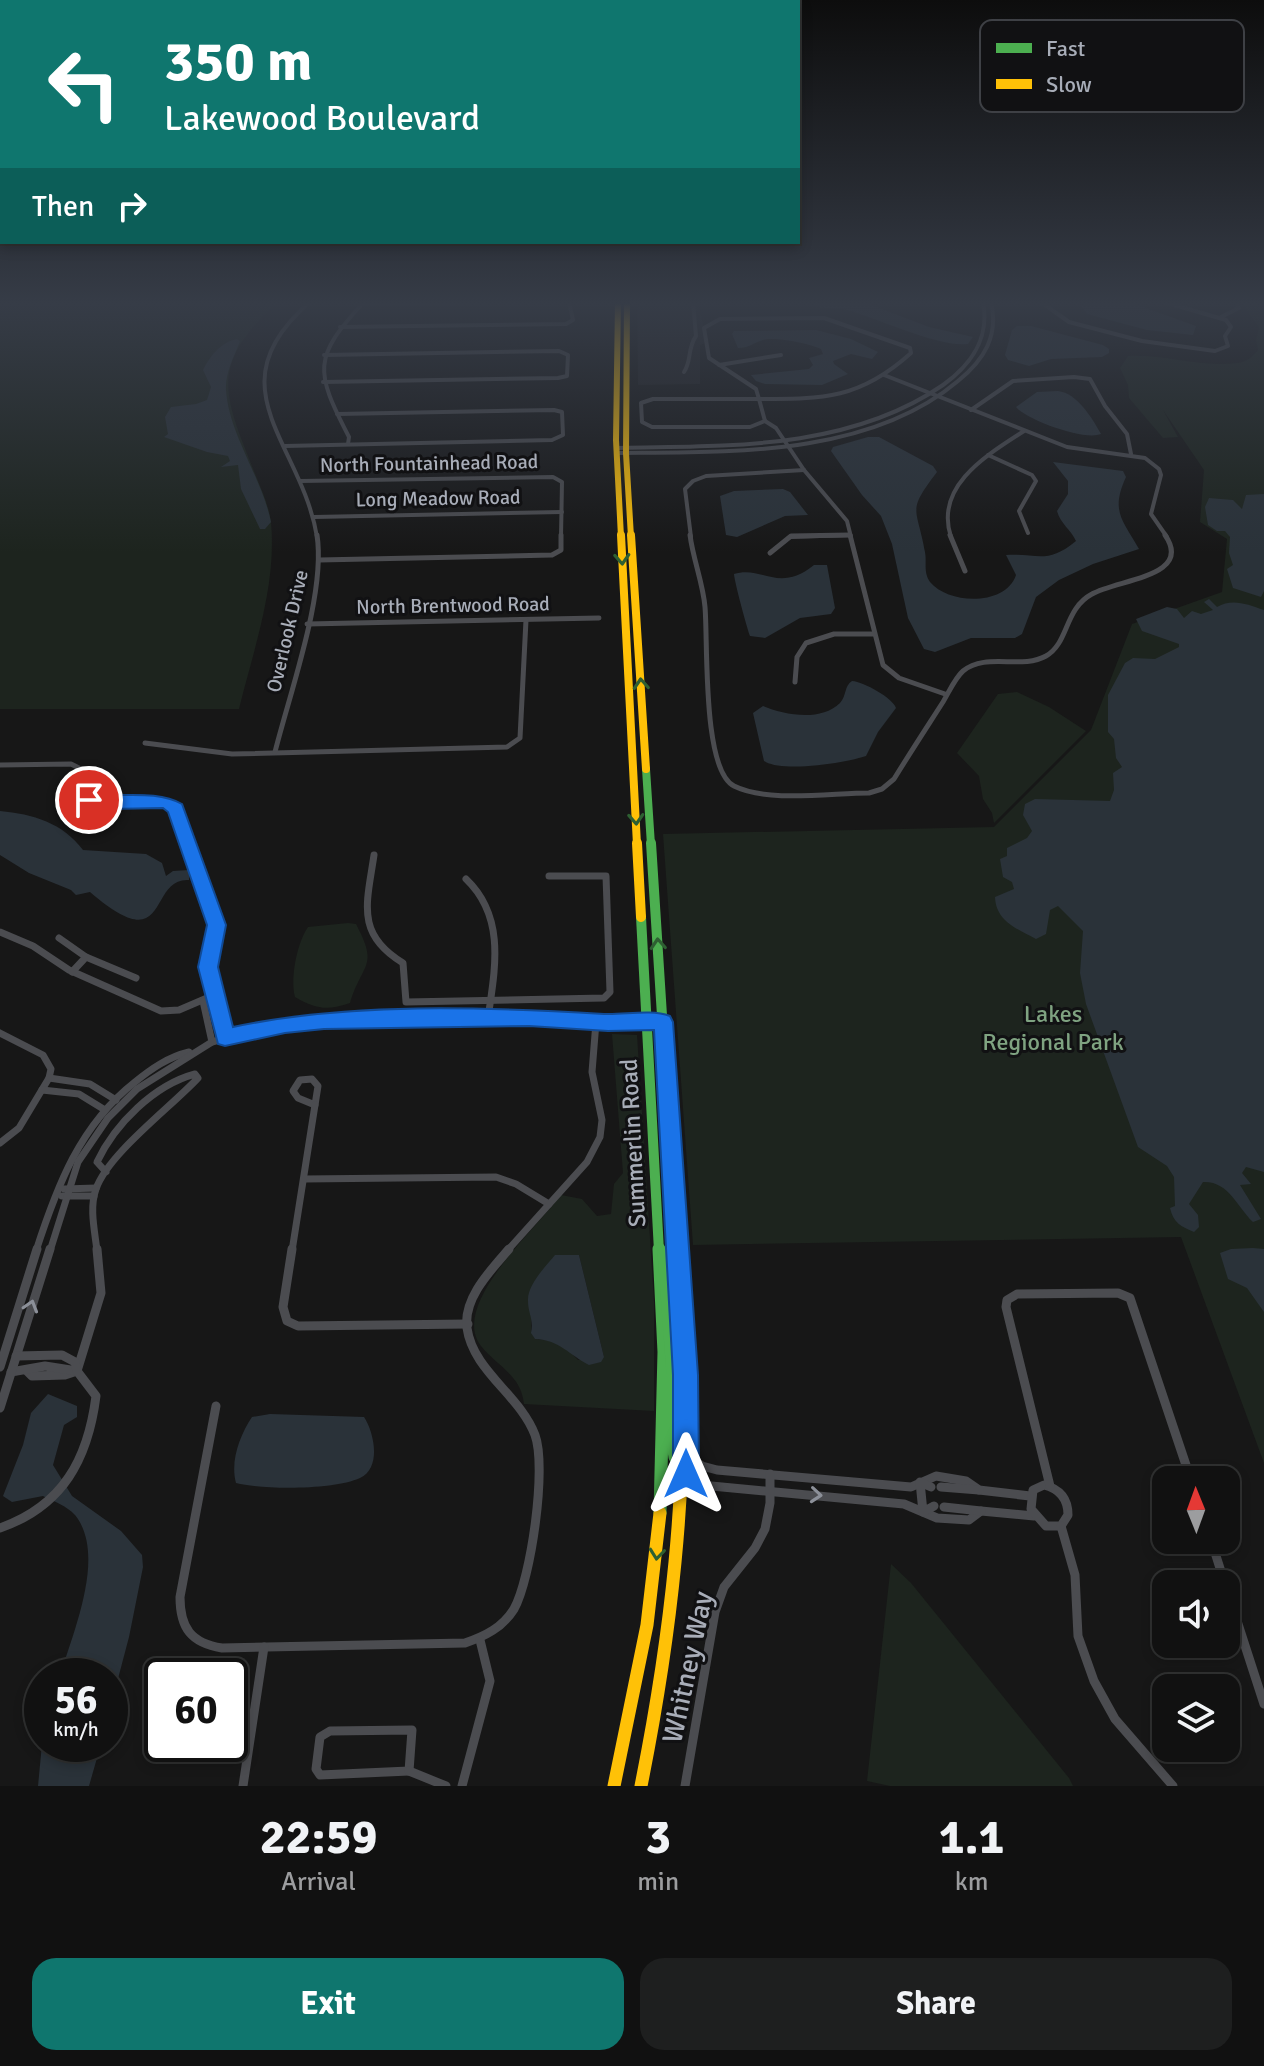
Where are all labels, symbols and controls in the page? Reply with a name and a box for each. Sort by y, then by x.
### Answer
legend [980,20,1244,112]
text: 350 m [164,27,312,96]
icon: left [32,32,136,136]
text: Fast [1046,35,1086,62]
text: Slow [1046,71,1092,98]
text: Lakewood Boulevard [164,96,480,141]
icon: right [110,184,154,228]
text: Then [32,188,94,225]
street label: North Fountainhead Road [320,449,538,478]
street label: Long Meadow Road [355,485,521,512]
one-way arrow [614,553,631,566]
street label: Overlook Drive [261,567,314,695]
street label: North Brentwood Road [356,591,550,620]
one-way arrow [633,677,650,690]
pin [55,766,123,834]
icon: arrive [67,778,111,822]
one-way arrow [627,813,644,826]
one-way arrow [650,937,667,950]
park label: Lakes Regional Park [982,999,1124,1057]
street label: Summerlin Road [614,1058,652,1228]
one-way arrow [22,1300,38,1314]
position arrow [644,1432,728,1516]
north arrow [1152,1466,1240,1554]
map controls [1152,1466,1240,1762]
one-way arrow [810,1487,823,1504]
one-way arrow [649,1548,666,1561]
button: sound [1152,1570,1240,1658]
street label: Whitney Way [655,1588,721,1746]
speed limit sign: 60 [144,1658,248,1762]
button: layers [1152,1674,1240,1762]
text: 56 [54,1675,98,1725]
text: km/h [53,1717,99,1742]
text: 22:59 [260,1808,377,1867]
text: 3 [645,1808,671,1867]
text: 1.1 [939,1808,1004,1867]
text: Arrival [281,1866,356,1898]
text: min [637,1866,679,1898]
text: km [955,1866,988,1898]
button: Exit [32,1958,624,2050]
button: Share [640,1958,1232,2050]

